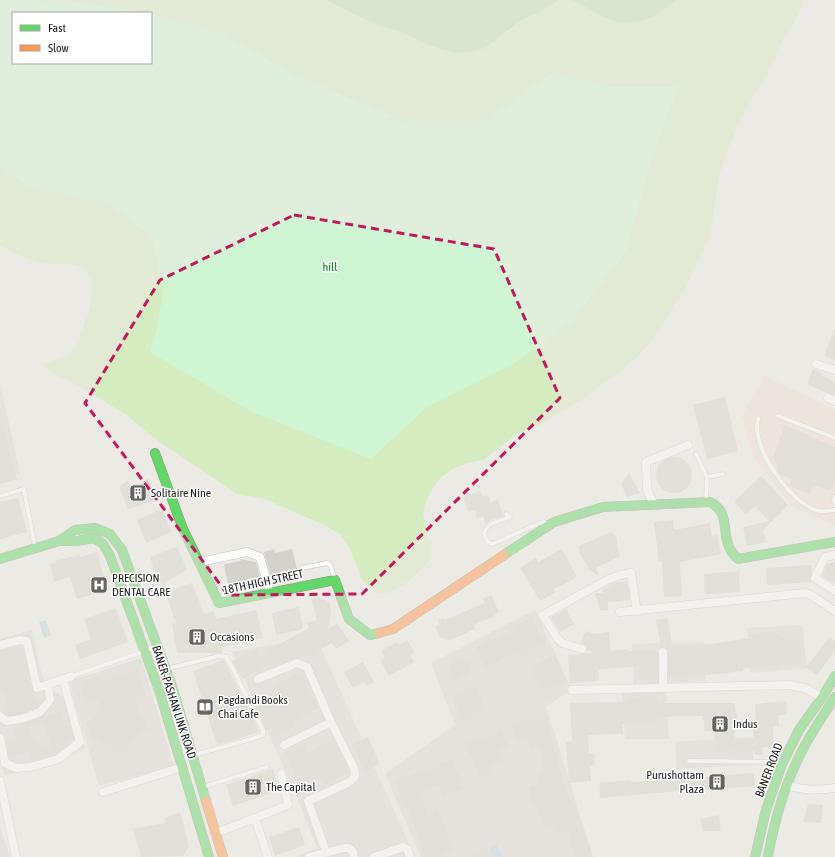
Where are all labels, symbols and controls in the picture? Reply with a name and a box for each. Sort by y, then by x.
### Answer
legend [12,12,152,64]
text: Fast [48,21,66,35]
text: Slow [48,41,69,55]
park label: hill [323,260,338,274]
building icon: Solitaire Nine [128,483,148,503]
place label: Solitaire Nine [151,486,211,500]
street label: 18TH HIGH STREET [221,566,305,597]
place label: PRECISION DENTAL CARE [112,571,170,599]
hospital icon: PRECISION DENTAL CARE [89,575,109,595]
building icon: Occasions [187,627,207,647]
place label: Occasions [210,630,254,644]
street label: BANER-PASHAN LINK ROAD [149,644,199,761]
place label: Pagdandi Books Chai Cafe [218,693,288,721]
library icon: Pagdandi Books Chai Cafe [195,697,215,717]
building icon: Indus [710,714,730,734]
place label: Indus [733,717,758,731]
street label: BANER ROAD [752,741,786,799]
place label: Purushottam Plaza [646,768,704,796]
building icon: Purushottam Plaza [707,772,727,792]
building icon: The Capital [243,777,263,797]
place label: The Capital [266,780,316,794]

